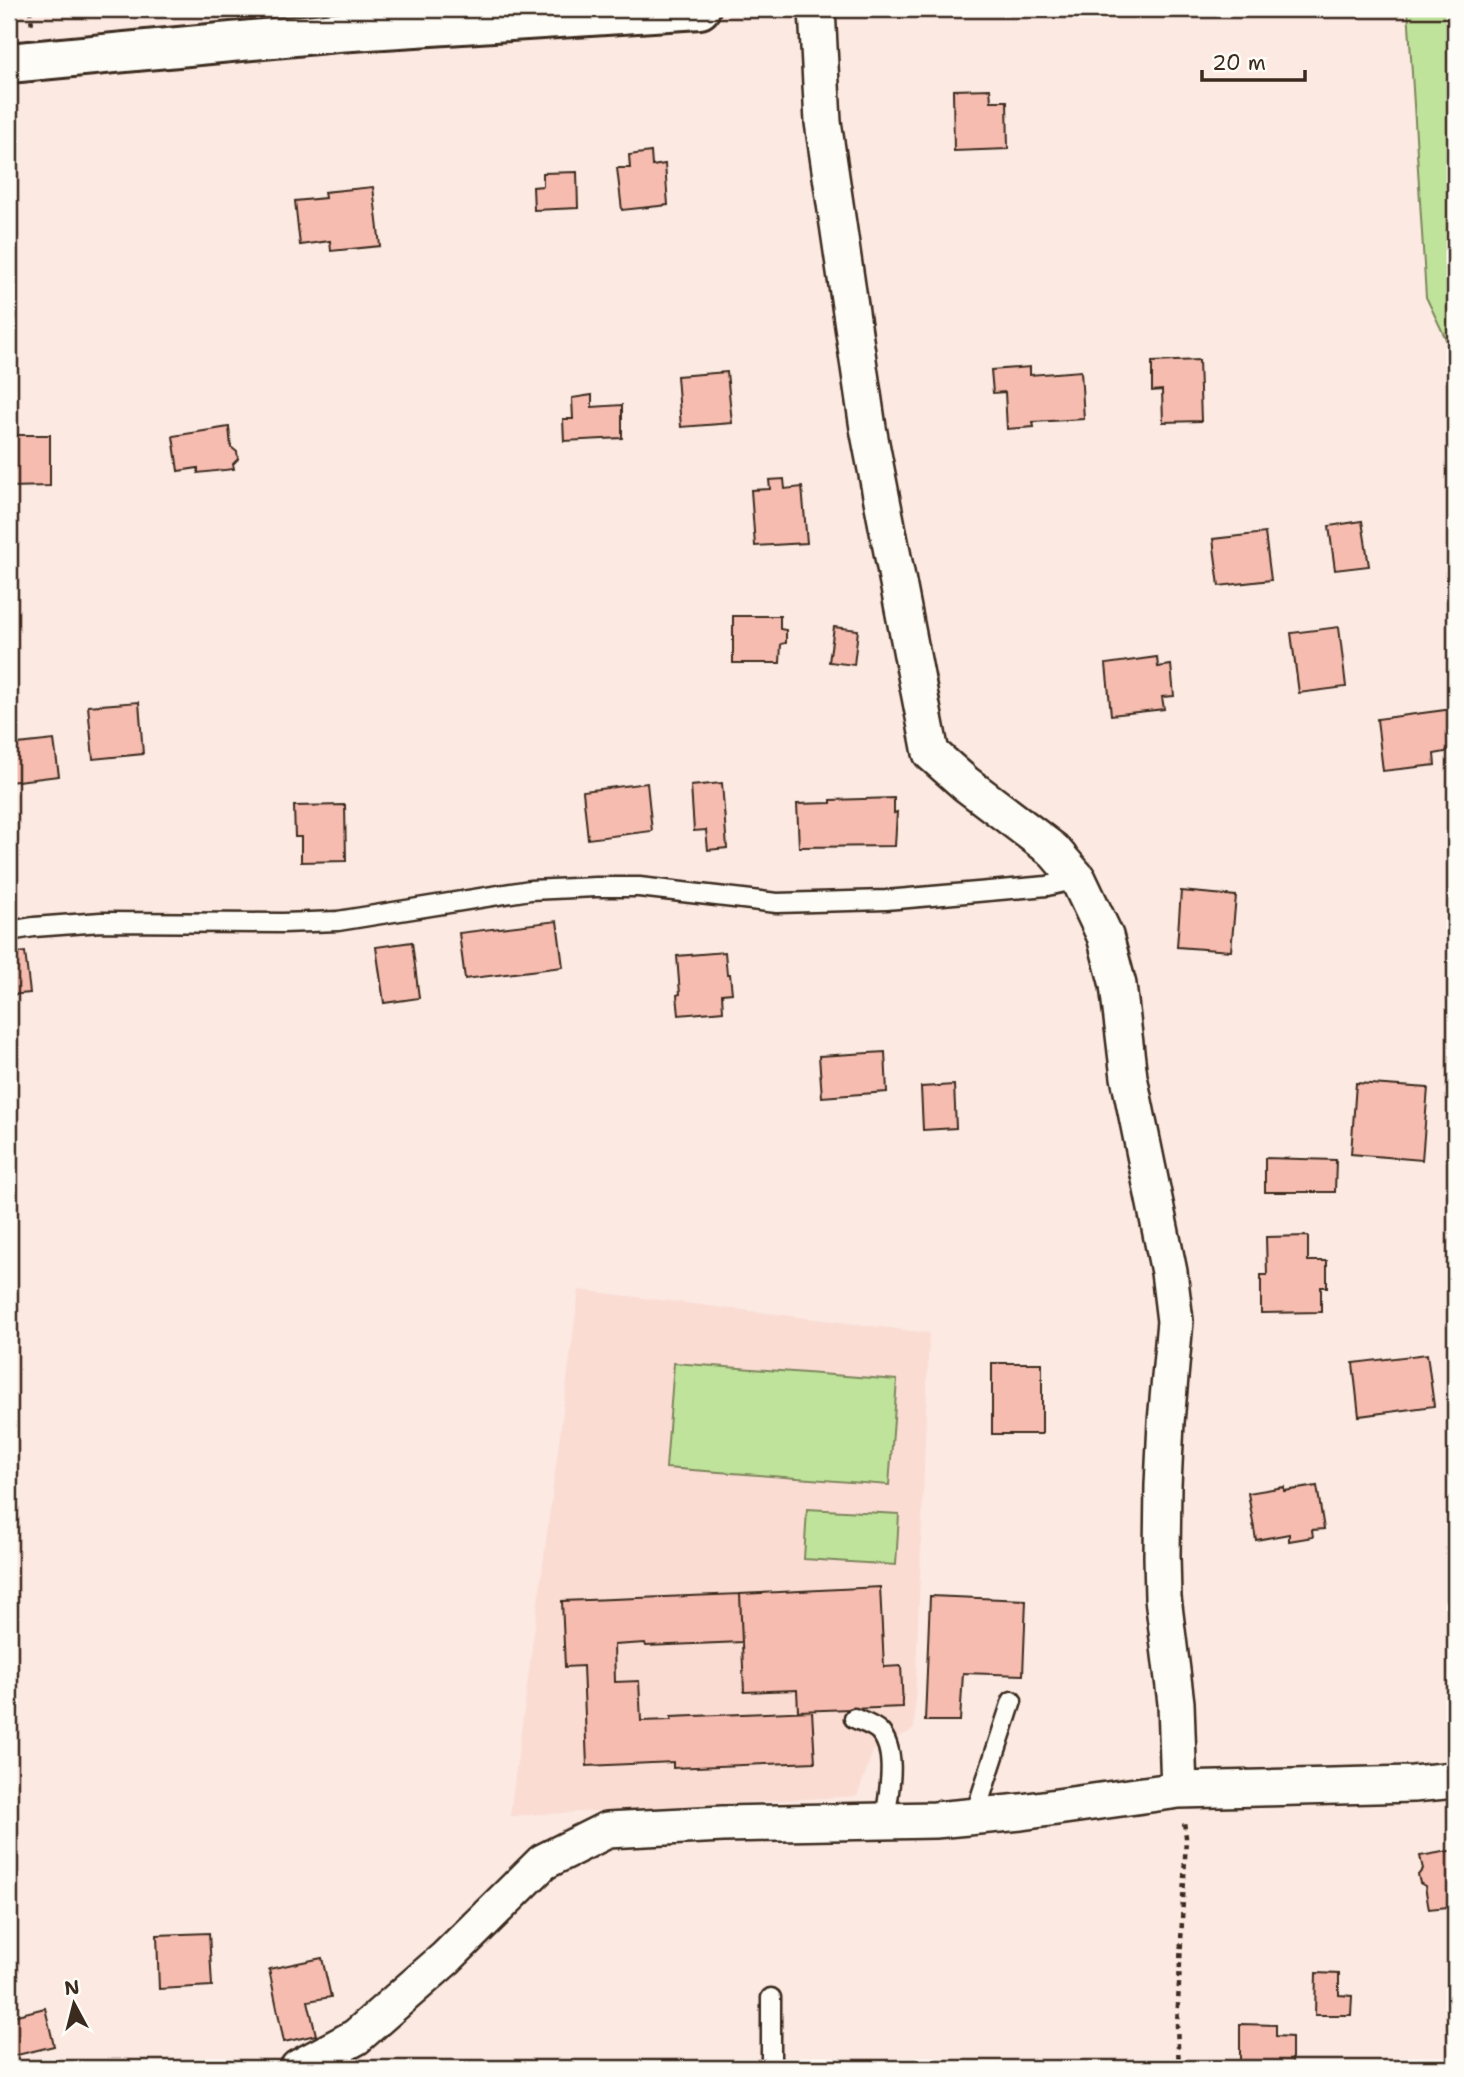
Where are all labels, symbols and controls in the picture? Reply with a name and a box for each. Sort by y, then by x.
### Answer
scale bar [1202,38,1305,82]
text: 20 m [1212,49,1266,77]
north arrow [38,1968,108,2038]
text: N [63,1974,81,2001]

